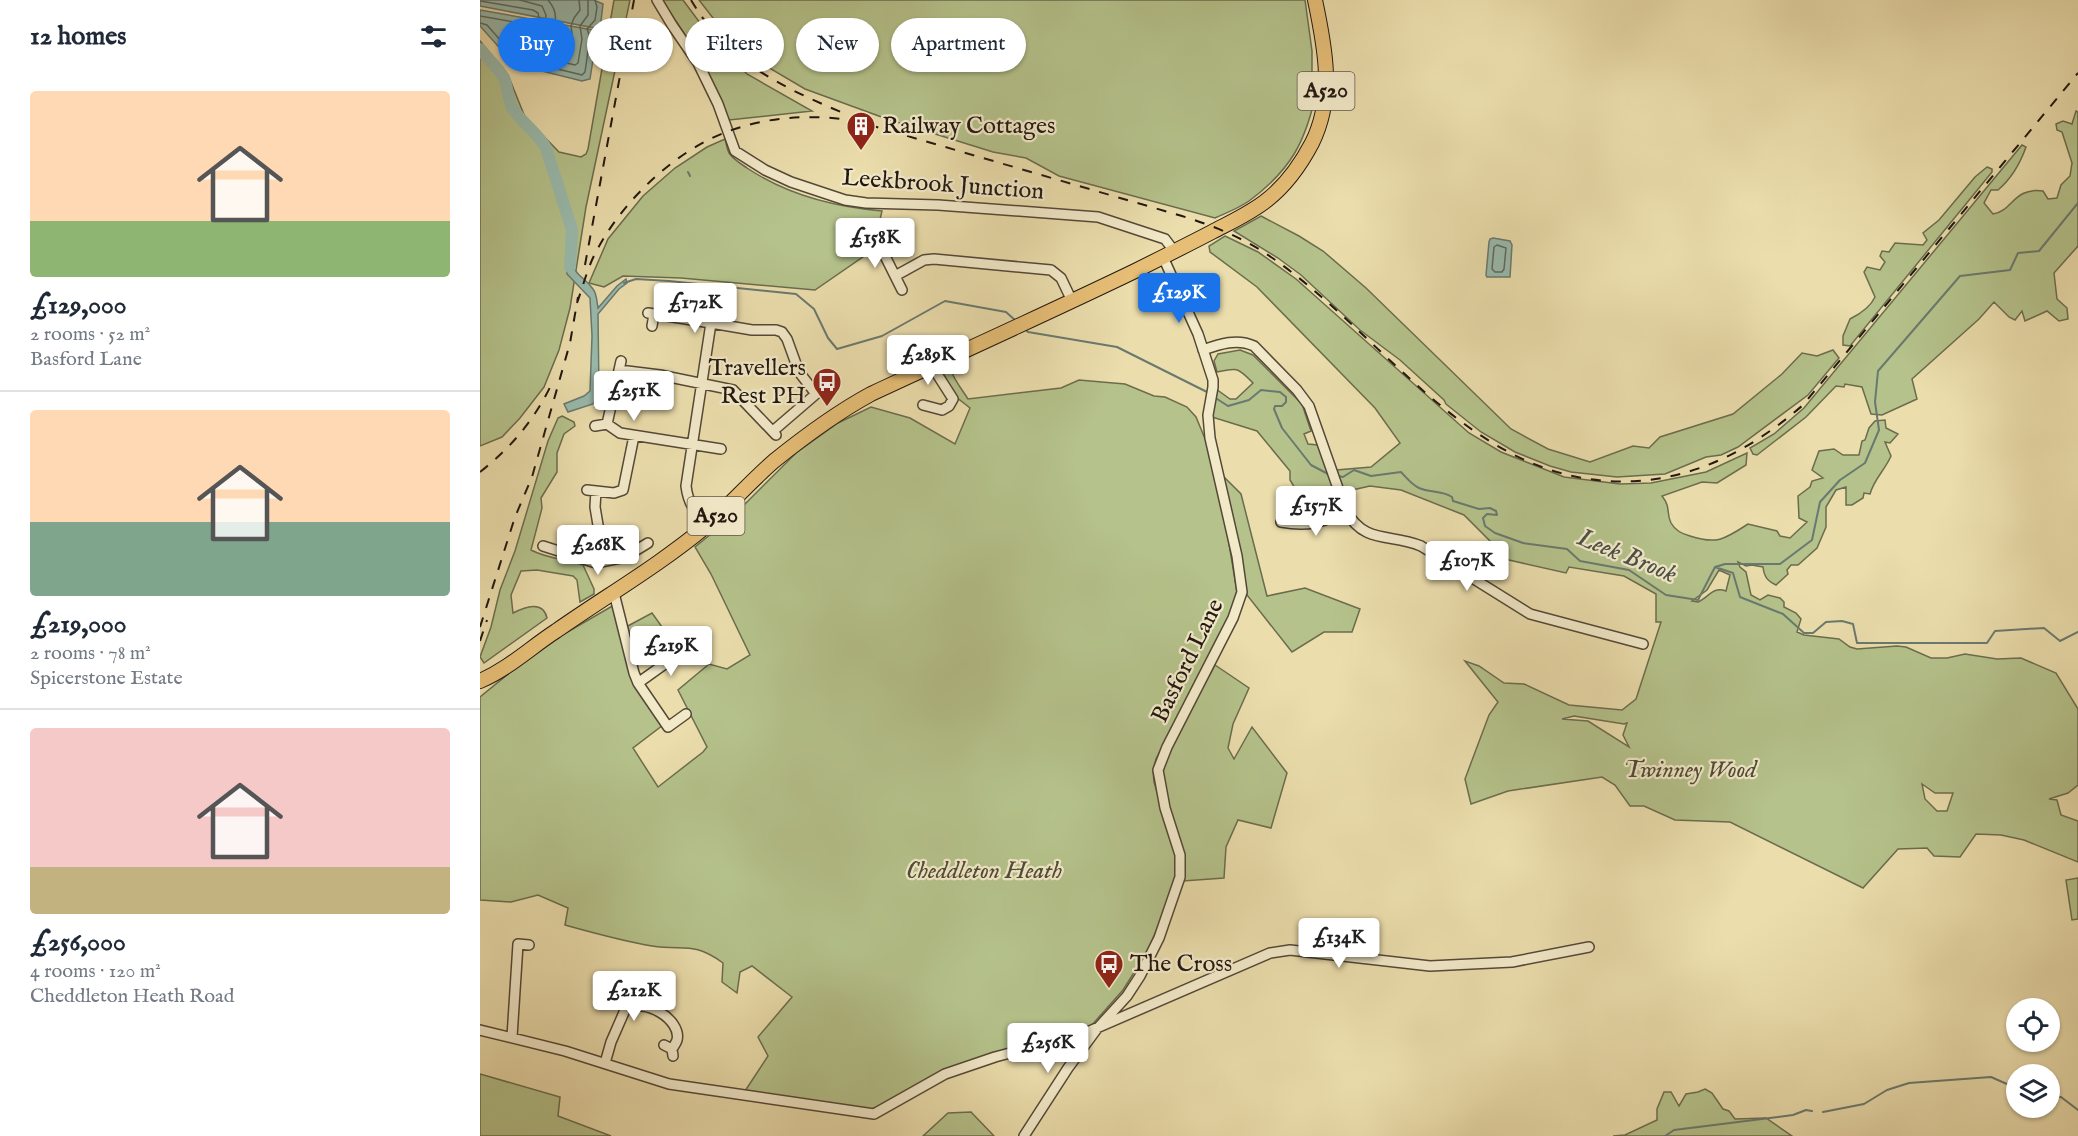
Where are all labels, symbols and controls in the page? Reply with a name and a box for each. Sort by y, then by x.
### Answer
chip: Buy [498,18,575,72]
chip: Rent [587,18,673,72]
chip: Filters [685,18,784,72]
chip: New [796,18,879,72]
chip: Apartment [891,18,1026,72]
text: 12 homes [30,20,126,53]
icon: filters [417,20,450,53]
road number: A520 [1298,72,1354,110]
building icon: Railway Cottages [845,110,877,152]
place label: Railway Cottages [882,111,1055,142]
icon: home [186,130,294,238]
street label: Leekbrook Junction [841,162,1045,208]
pin: £158K [833,218,917,269]
text: £158K [850,225,900,250]
pin: £129K [1137,273,1221,324]
text: £129K [1152,280,1206,305]
pin: £172K [653,283,737,334]
text: £129,000 [30,289,126,322]
text: £172K [668,290,722,315]
text: 2 rooms · 52 m² [30,322,150,347]
pin: £289K [886,335,970,386]
text: £289K [901,342,955,367]
text: Basford Lane [30,347,142,372]
place label: Travellers Rest PH [709,353,806,412]
bus stop icon: Travellers Rest PH [811,366,843,408]
pin: £251K [592,371,676,422]
text: £251K [608,378,660,403]
icon: home [186,449,294,557]
pin: £157K [1274,486,1358,537]
text: £157K [1290,493,1342,518]
road number: A520 [688,497,744,535]
water label: Leek Brook [1571,521,1682,591]
pin: £268K [556,525,640,576]
text: £268K [571,532,625,557]
pin: £107K [1425,541,1509,592]
text: £107K [1440,548,1494,573]
street label: Basford Lane [1145,594,1231,728]
text: £219,000 [30,608,126,641]
pin: £219K [629,626,713,677]
text: £219K [644,633,698,658]
text: 2 rooms · 78 m² [30,641,151,666]
text: Spicerstone Estate [30,666,183,691]
park label: Twinney Wood [1624,755,1758,786]
icon: home [186,767,294,875]
park label: Cheddleton Heath [906,856,1062,887]
pin: £134K [1297,918,1381,969]
text: £134K [1312,925,1366,950]
text: £256,000 [30,926,126,959]
bus stop icon: The Cross [1093,948,1125,990]
place label: The Cross [1130,949,1232,980]
text: 4 rooms · 120 m² [30,959,161,984]
pin: £212K [592,971,676,1022]
text: £212K [607,978,661,1003]
text: Cheddleton Heath Road [30,984,234,1009]
map controls [2006,998,2060,1118]
button: locate [2006,998,2060,1052]
pin: £256K [1006,1023,1090,1074]
text: £256K [1021,1030,1075,1055]
button: layers [2006,1064,2060,1118]

